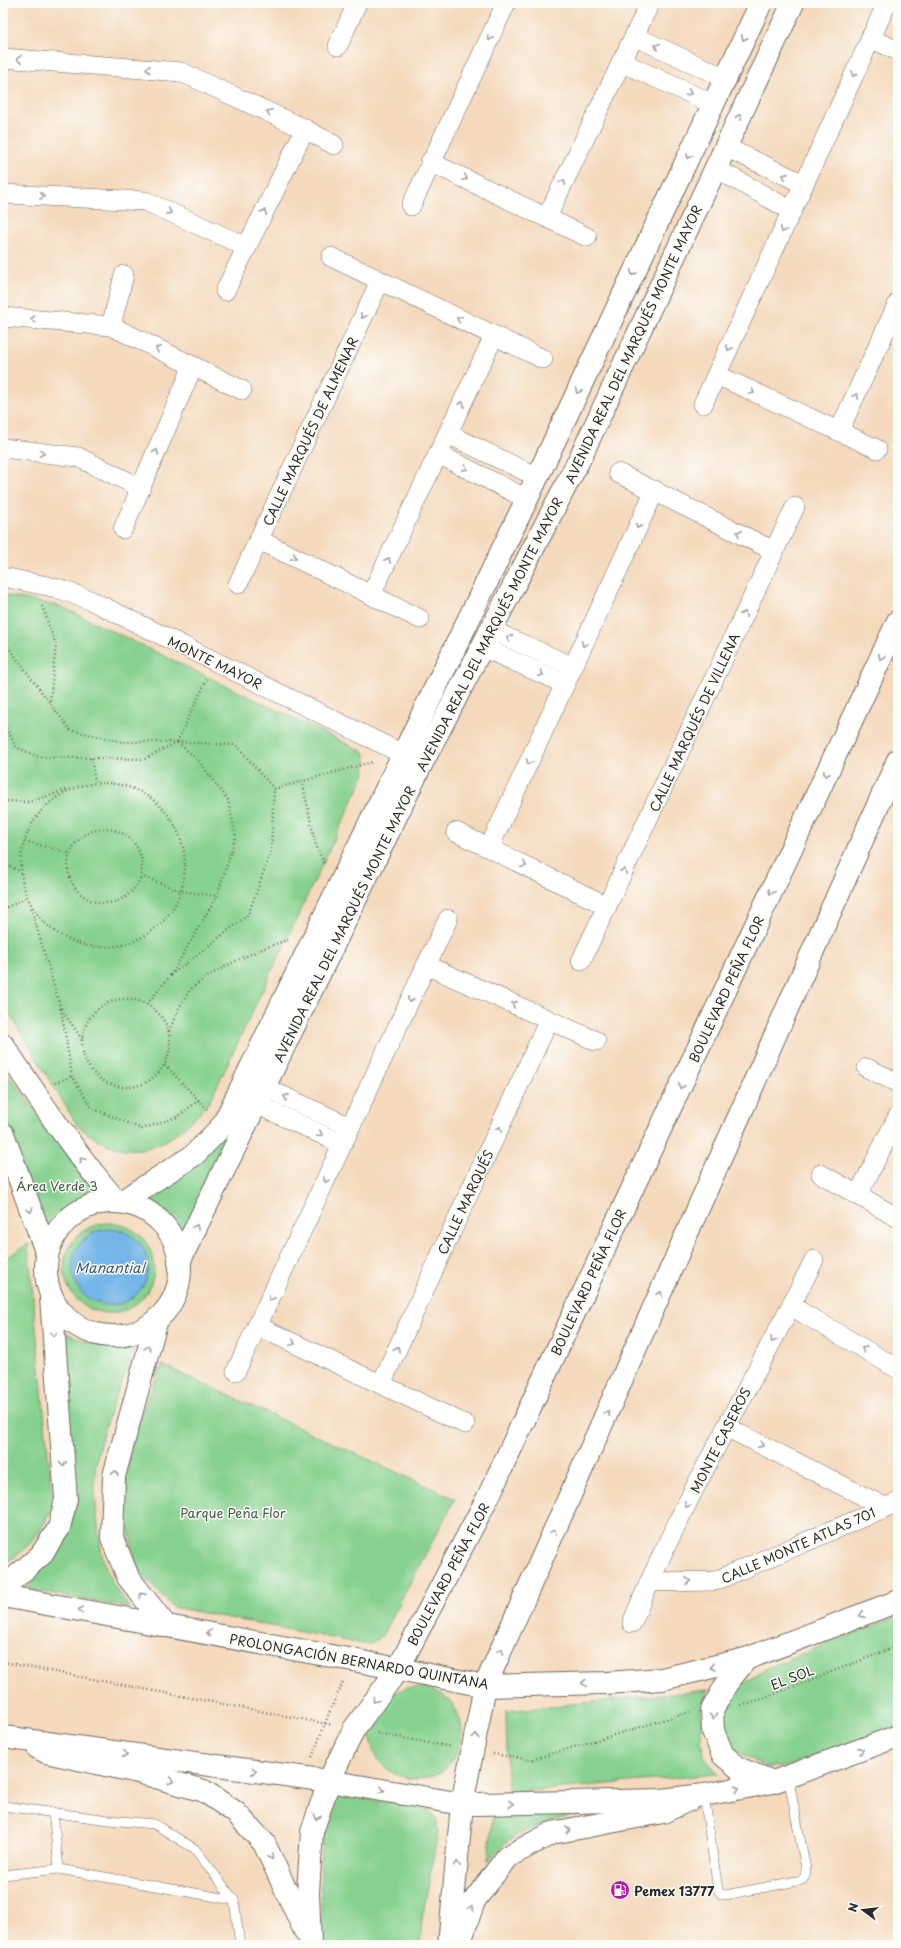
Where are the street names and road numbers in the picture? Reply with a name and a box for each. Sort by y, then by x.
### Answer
street label: AVENIDA REAL DEL MARQUÉS MONTE MAYOR [560,202,706,486]
street label: CALLE MARQUÉS DE ALMENAR [258,333,362,529]
street label: AVENIDA REAL DEL MARQUÉS MONTE MAYOR [411,494,567,774]
street label: CALLE MARQUÉS DE VILLENA [644,629,744,815]
street label: MONTE MAYOR [165,631,265,693]
street label: AVENIDA REAL DEL MARQUÉS MONTE MAYOR [269,783,419,1065]
street label: BOULEVARD PEÑA FLOR [684,913,768,1065]
street label: CALLE MARQUÉS [432,1147,498,1257]
street label: BOULEVARD PEÑA FLOR [546,1206,630,1358]
street label: MONTE CASEROS [685,1384,755,1496]
street label: BOULEVARD PEÑA FLOR [402,1499,494,1649]
street label: CALLE MONTE ATLAS 701 [718,1502,878,1588]
street label: PROLONGACIÓN BERNARDO QUINTANA [228,1629,490,1693]
street label: EL SOL [768,1660,817,1694]

